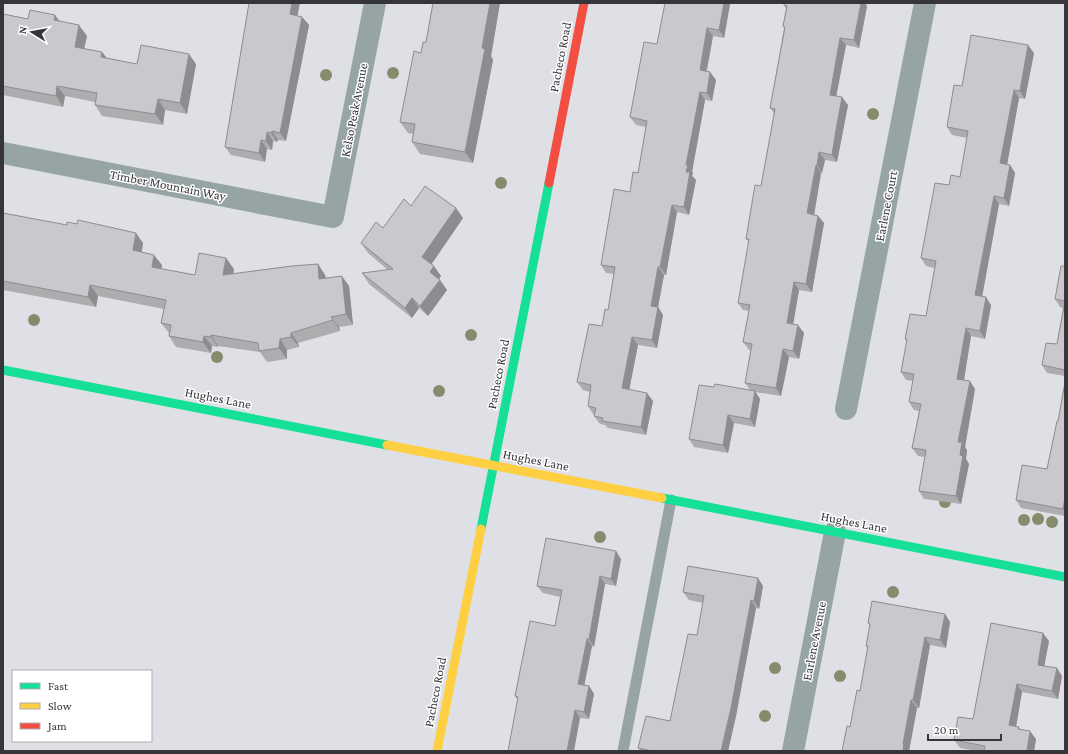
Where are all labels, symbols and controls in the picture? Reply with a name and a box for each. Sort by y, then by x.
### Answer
north arrow [12,12,52,52]
street label: Pacheco Road [546,21,574,93]
text: N [16,25,29,35]
street label: Kelso Peak Avenue [338,61,371,158]
street label: Timber Mountain Way [109,166,228,204]
street label: Earlene Court [872,169,900,243]
street label: Pacheco Road [484,338,512,410]
street label: Hughes Lane [184,384,253,412]
street label: Hughes Lane [502,446,571,474]
street label: Hughes Lane [820,508,889,536]
street label: Earlene Avenue [799,600,829,682]
street label: Pacheco Road [421,656,449,728]
legend [12,670,152,742]
text: Fast [48,679,69,693]
text: Slow [48,699,72,713]
scale bar [928,716,1001,742]
text: Jam [47,719,67,733]
text: 20 m [934,723,959,737]

